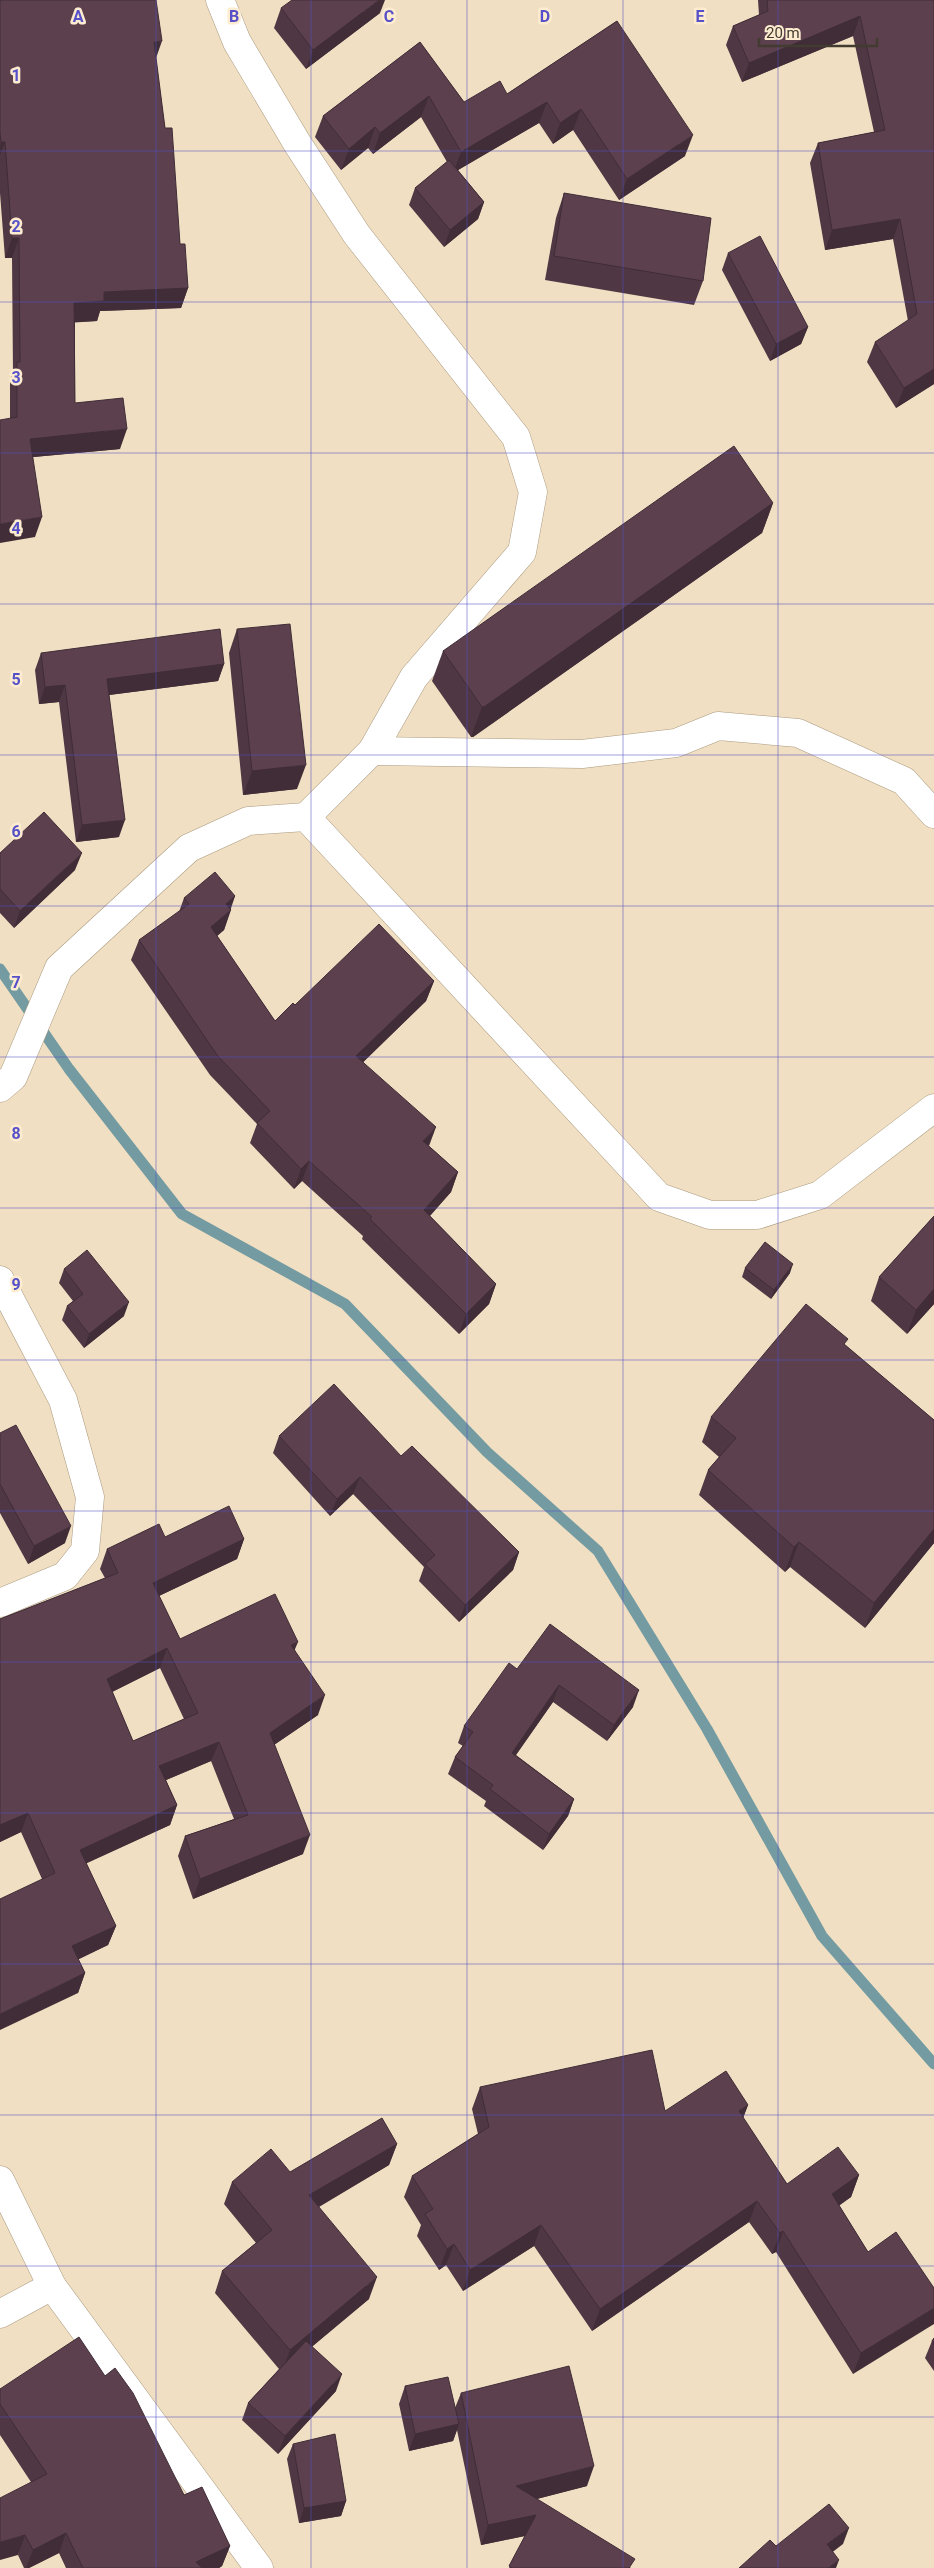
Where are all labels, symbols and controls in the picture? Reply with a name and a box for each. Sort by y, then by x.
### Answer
text: A [73,7,84,26]
text: B [229,7,239,26]
text: C [384,7,394,26]
text: D [540,7,550,26]
text: E [696,7,705,26]
scale bar [759,15,876,47]
text: 20 m [766,24,800,42]
text: 1 [11,66,21,85]
text: 2 [11,217,21,236]
text: 3 [11,368,21,387]
text: 4 [11,519,21,538]
text: 5 [11,670,21,689]
text: 6 [11,822,21,841]
text: 7 [11,973,21,992]
text: 8 [11,1124,21,1143]
text: 9 [11,1275,21,1294]

